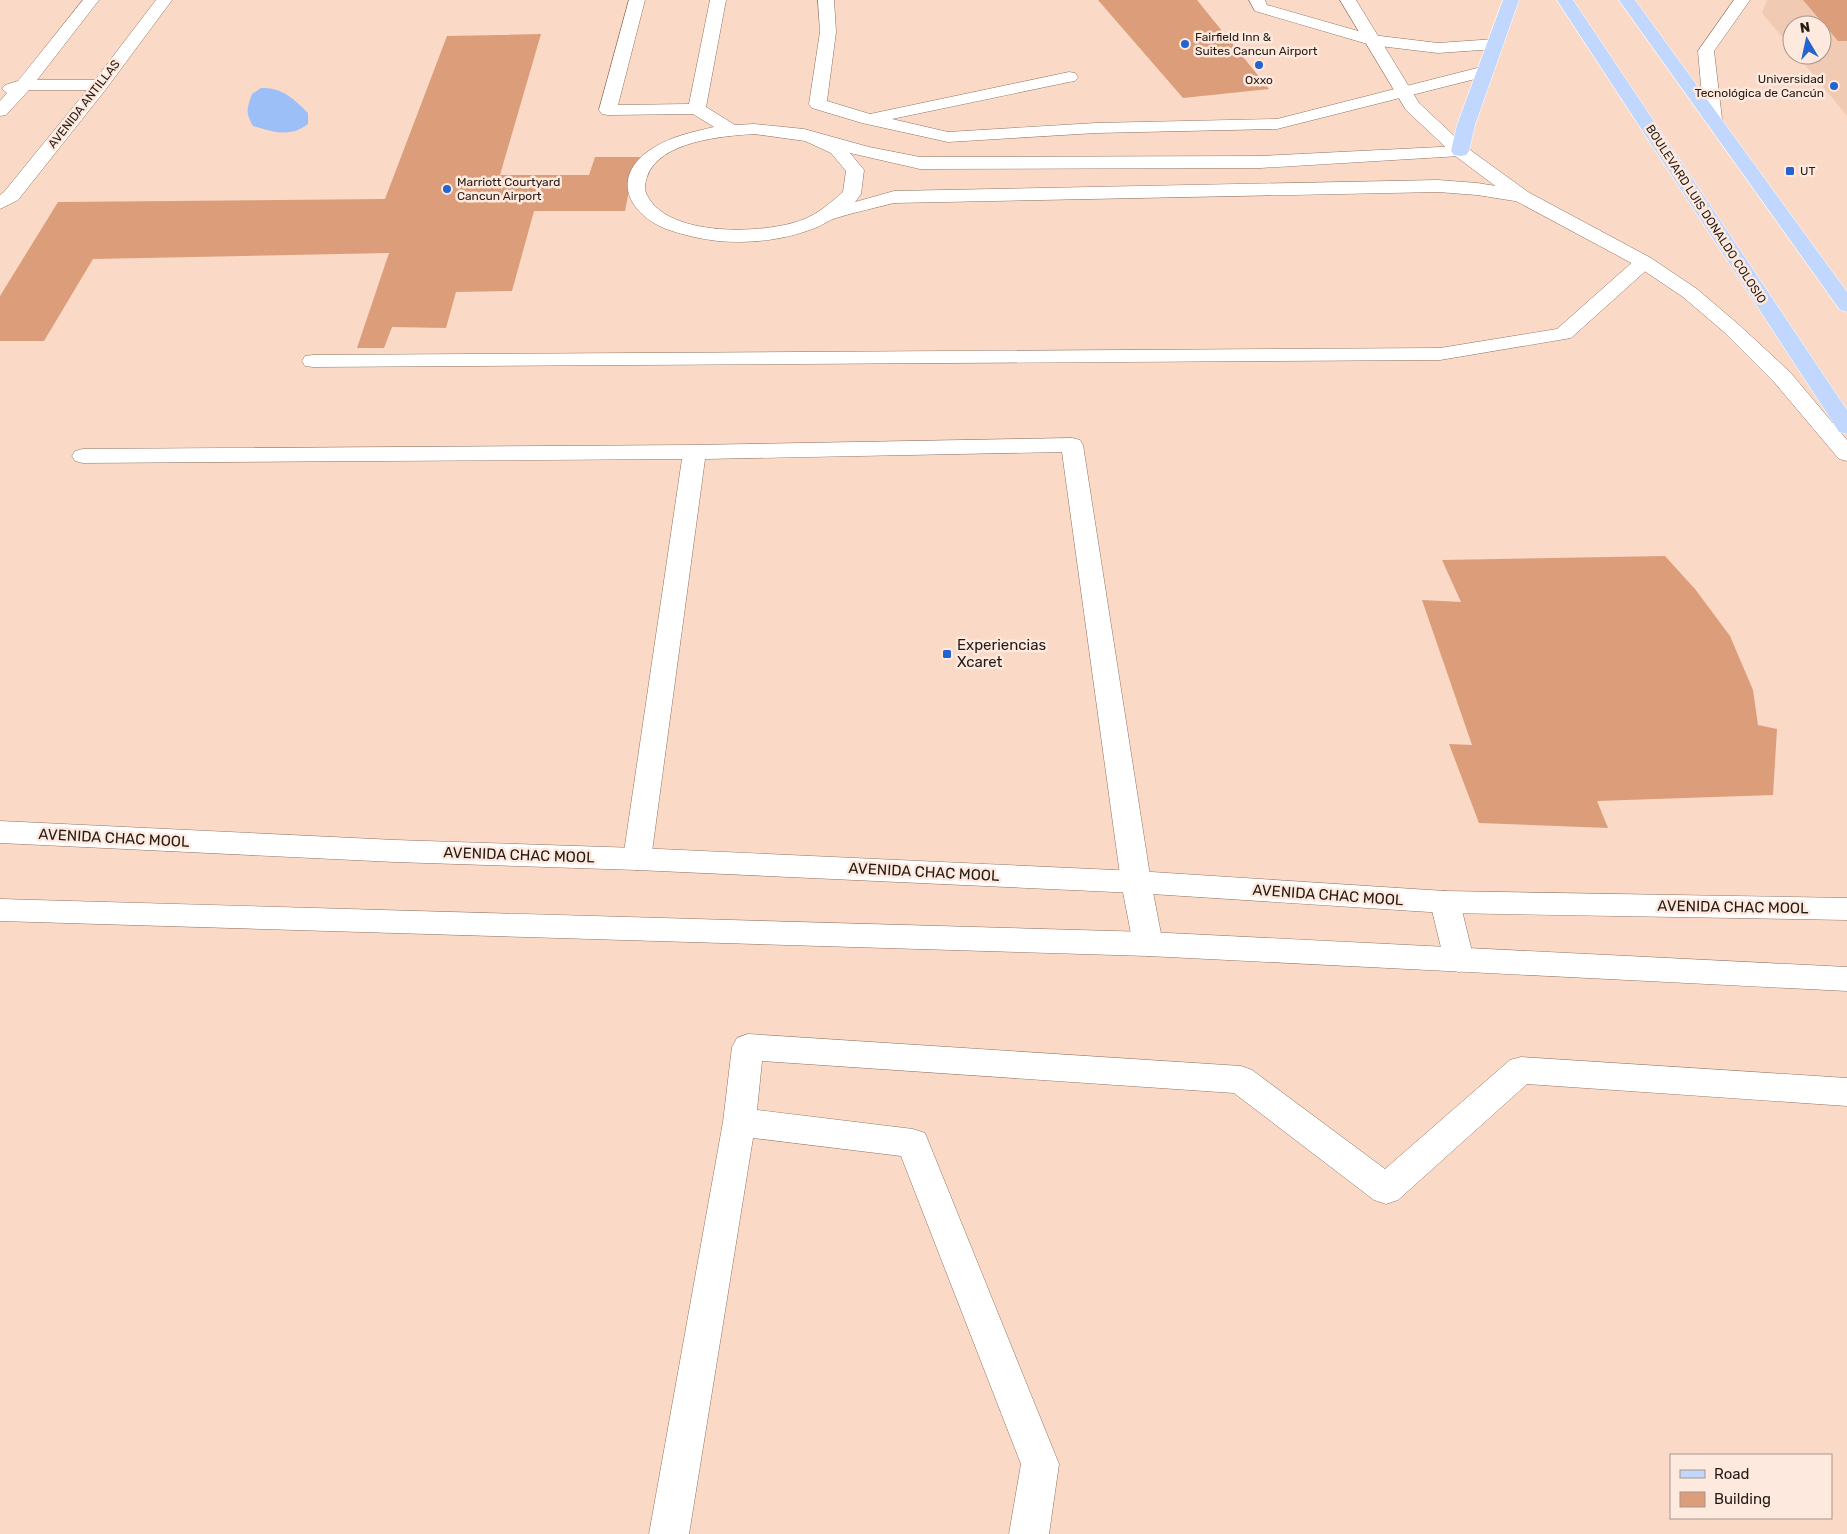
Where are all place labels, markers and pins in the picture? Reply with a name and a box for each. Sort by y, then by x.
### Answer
place label: Fairfield Inn & Suites Cancun Airport [1195,30,1318,58]
marker: Fairfield Inn & Suites Cancun Airport [1179,38,1191,50]
marker: Oxxo [1253,59,1265,71]
place label: Universidad Tecnológica de Cancún [1695,72,1824,100]
place label: Oxxo [1245,73,1273,87]
marker: Universidad Tecnológica de Cancún [1828,80,1840,92]
place label: UT [1800,164,1815,178]
marker: UT [1784,165,1796,177]
place label: Marriott Courtyard Cancun Airport [457,175,560,203]
marker: Marriott Courtyard Cancun Airport [441,183,453,195]
place label: Experiencias Xcaret [957,636,1047,671]
marker: Experiencias Xcaret [941,648,953,660]

